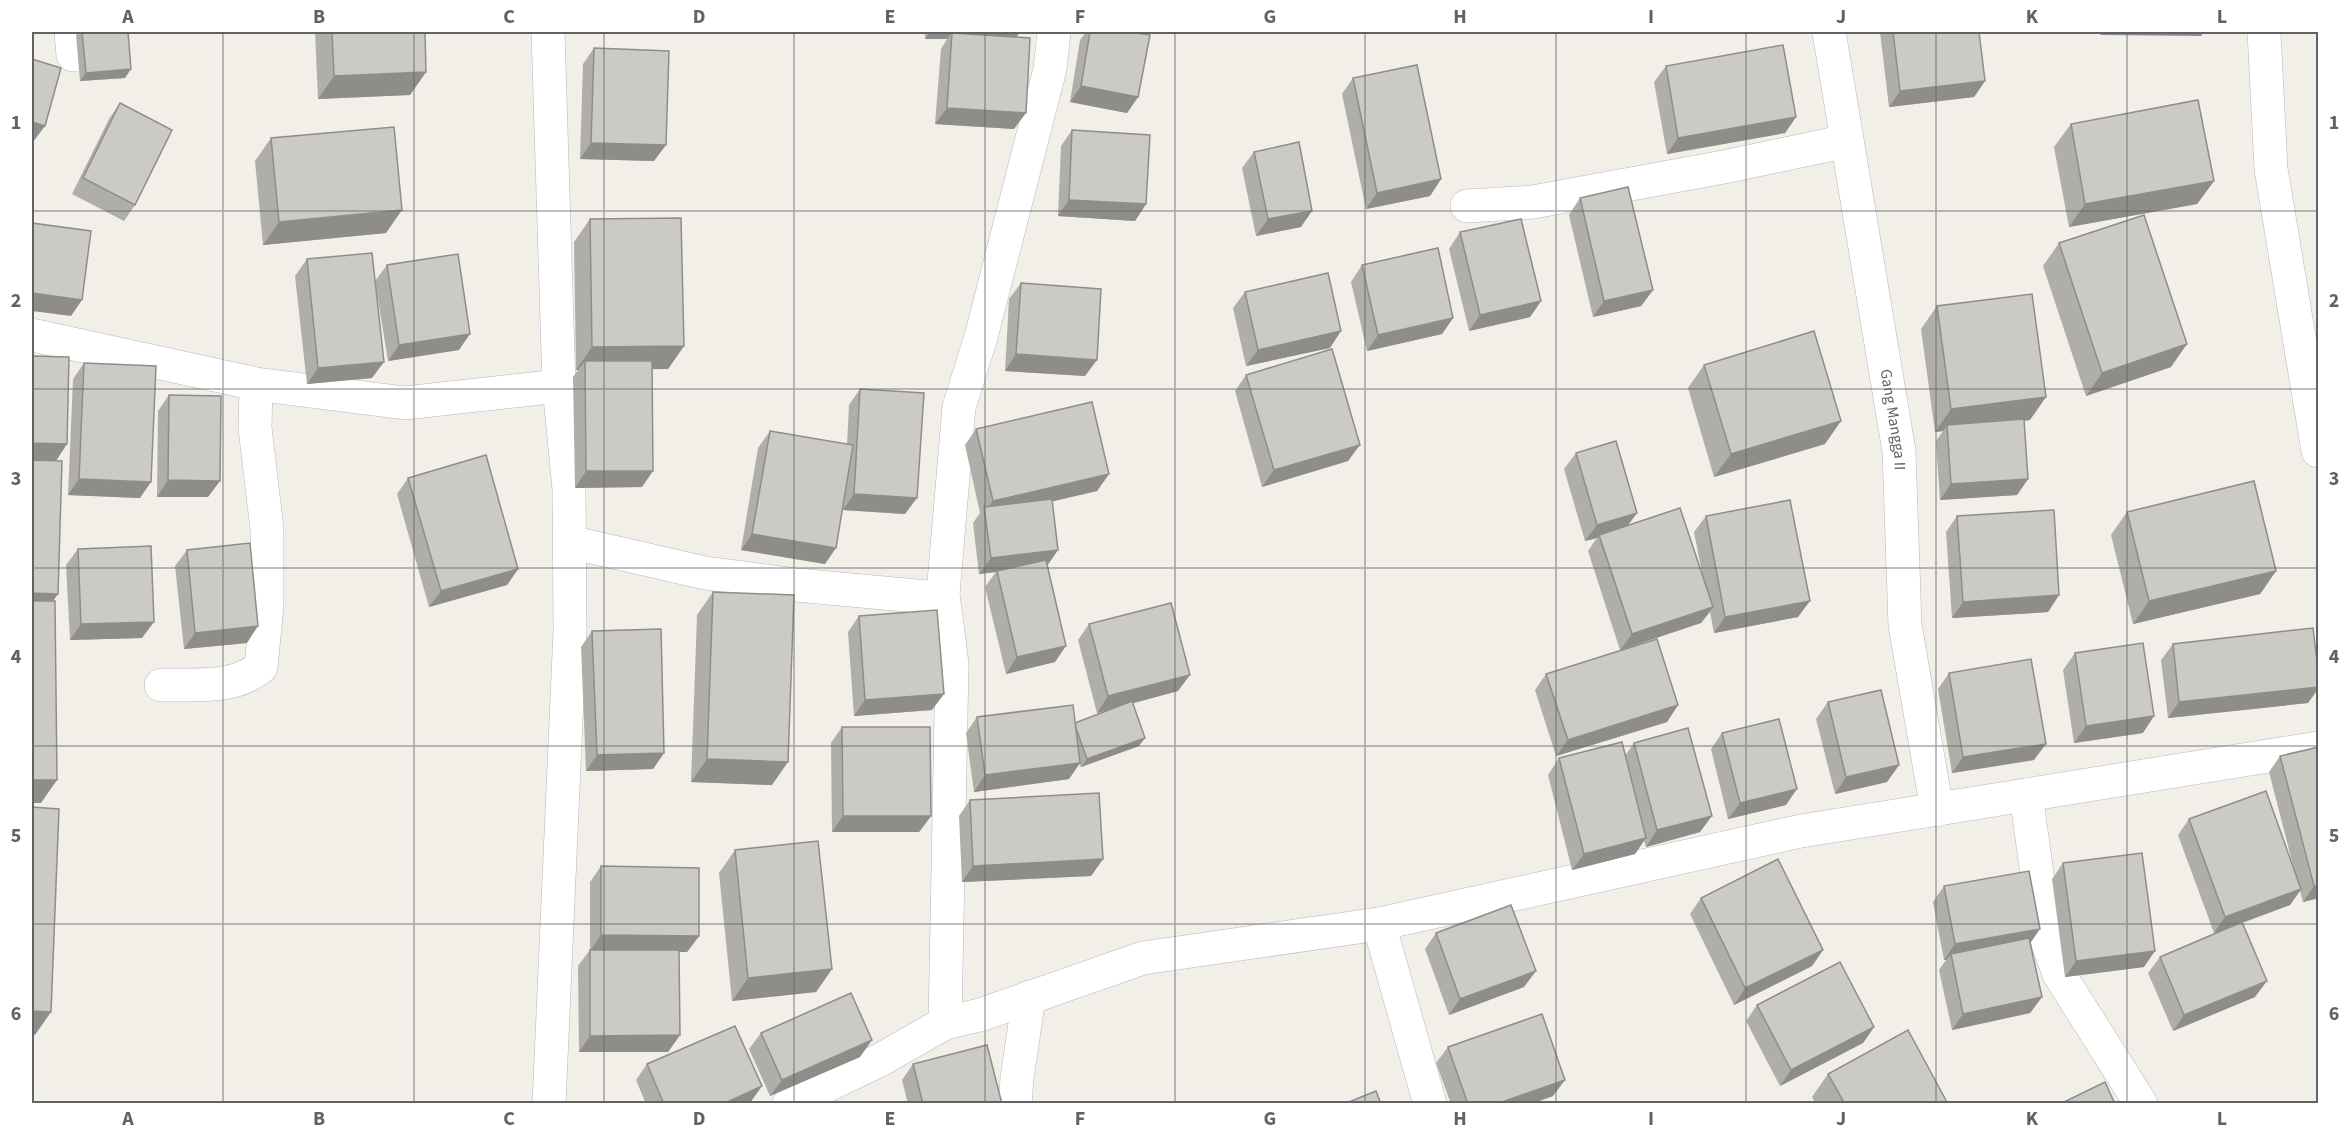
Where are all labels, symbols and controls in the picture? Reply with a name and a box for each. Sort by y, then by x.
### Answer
text: A [121,3,134,31]
text: B [313,3,325,31]
text: C [503,3,515,31]
text: D [693,3,705,31]
text: E [885,3,895,31]
text: F [1075,3,1085,31]
text: G [1264,3,1276,31]
text: H [1453,3,1467,31]
text: I [1648,3,1654,31]
text: J [1836,3,1846,31]
text: K [2026,3,2039,31]
text: L [2217,3,2227,31]
text: 1 [11,109,21,137]
text: 1 [2329,109,2339,137]
text: 2 [11,287,21,315]
text: 2 [2329,287,2339,315]
street label: Gang Mangga II [1874,367,1911,471]
text: 3 [11,465,21,493]
text: 3 [2329,465,2339,493]
text: 4 [11,643,22,671]
text: 4 [2329,643,2340,671]
text: 5 [11,822,21,850]
text: 5 [2329,822,2339,850]
text: 6 [11,1000,21,1028]
text: 6 [2329,1000,2339,1028]
text: A [121,1105,134,1133]
text: B [313,1105,325,1133]
text: C [503,1105,515,1133]
text: D [693,1105,705,1133]
text: E [885,1105,895,1133]
text: F [1075,1105,1085,1133]
text: G [1264,1105,1276,1133]
text: H [1453,1105,1467,1133]
text: I [1648,1105,1654,1133]
text: J [1836,1105,1846,1133]
text: K [2026,1105,2039,1133]
text: L [2217,1105,2227,1133]

